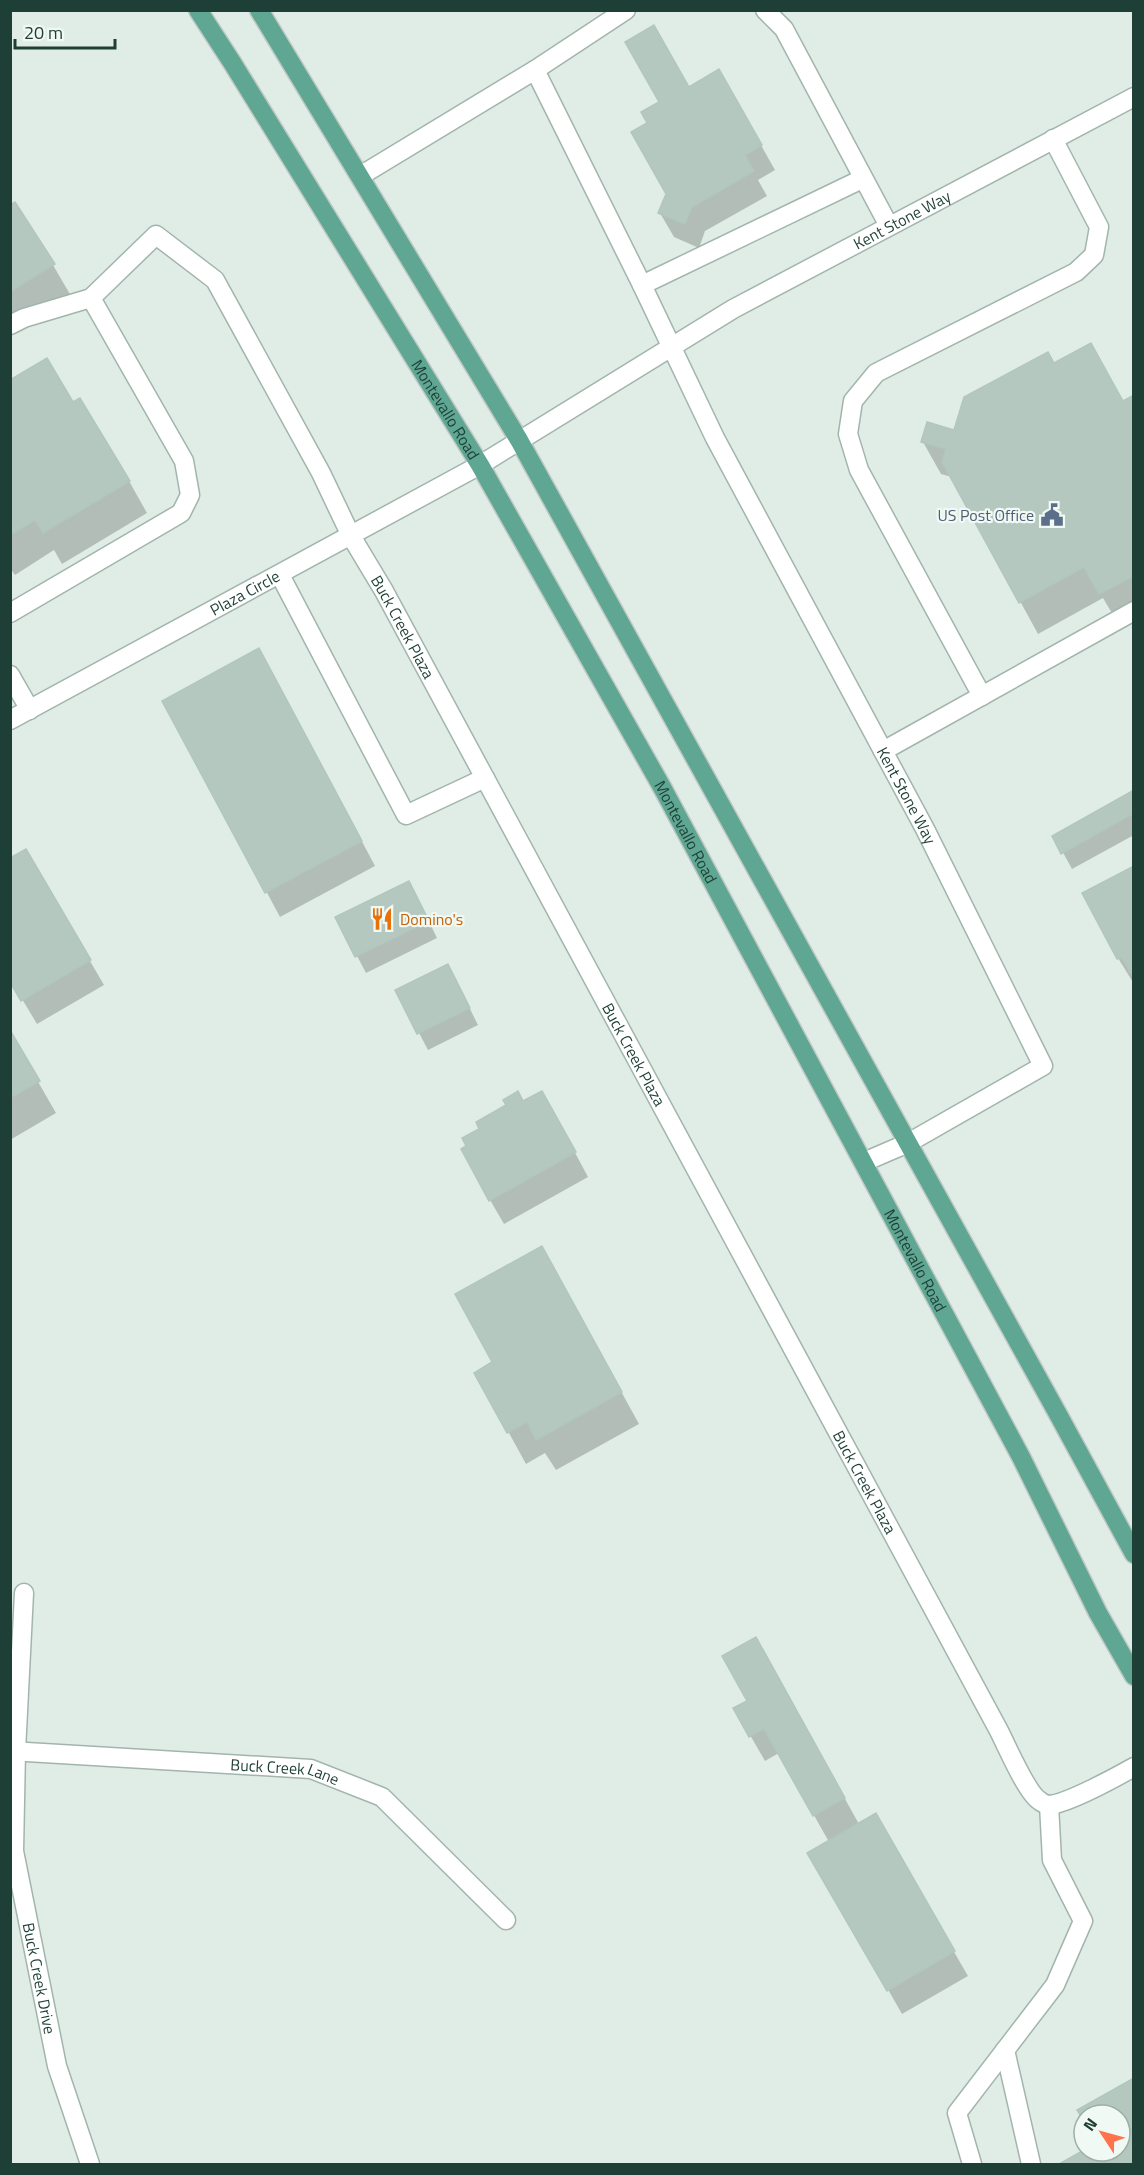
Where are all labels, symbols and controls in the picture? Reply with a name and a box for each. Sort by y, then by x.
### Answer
scale bar [15,12,116,50]
text: 20 m [24,19,63,46]
street label: Kent Stone Way [849,184,955,255]
street label: Montevallo Road [406,355,486,464]
public building icon: US Post Office [1039,502,1065,528]
place label: US Post Office [937,503,1034,527]
street label: Plaza Circle [205,564,284,621]
street label: Buck Creek Plaza [365,571,441,683]
street label: Kent Stone Way [871,743,943,848]
street label: Montevallo Road [648,776,723,888]
restaurant icon: Domino's [369,906,395,932]
place label: Domino's [400,907,463,931]
street label: Buck Creek Plaza [596,998,672,1111]
street label: Montevallo Road [878,1204,953,1316]
street label: Buck Creek Plaza [827,1426,903,1538]
street label: Buck Creek Lane [230,1752,343,1791]
street label: Buck Creek Drive [17,1920,62,2036]
north arrow [1072,2103,1132,2163]
text: N [1077,2113,1103,2136]

